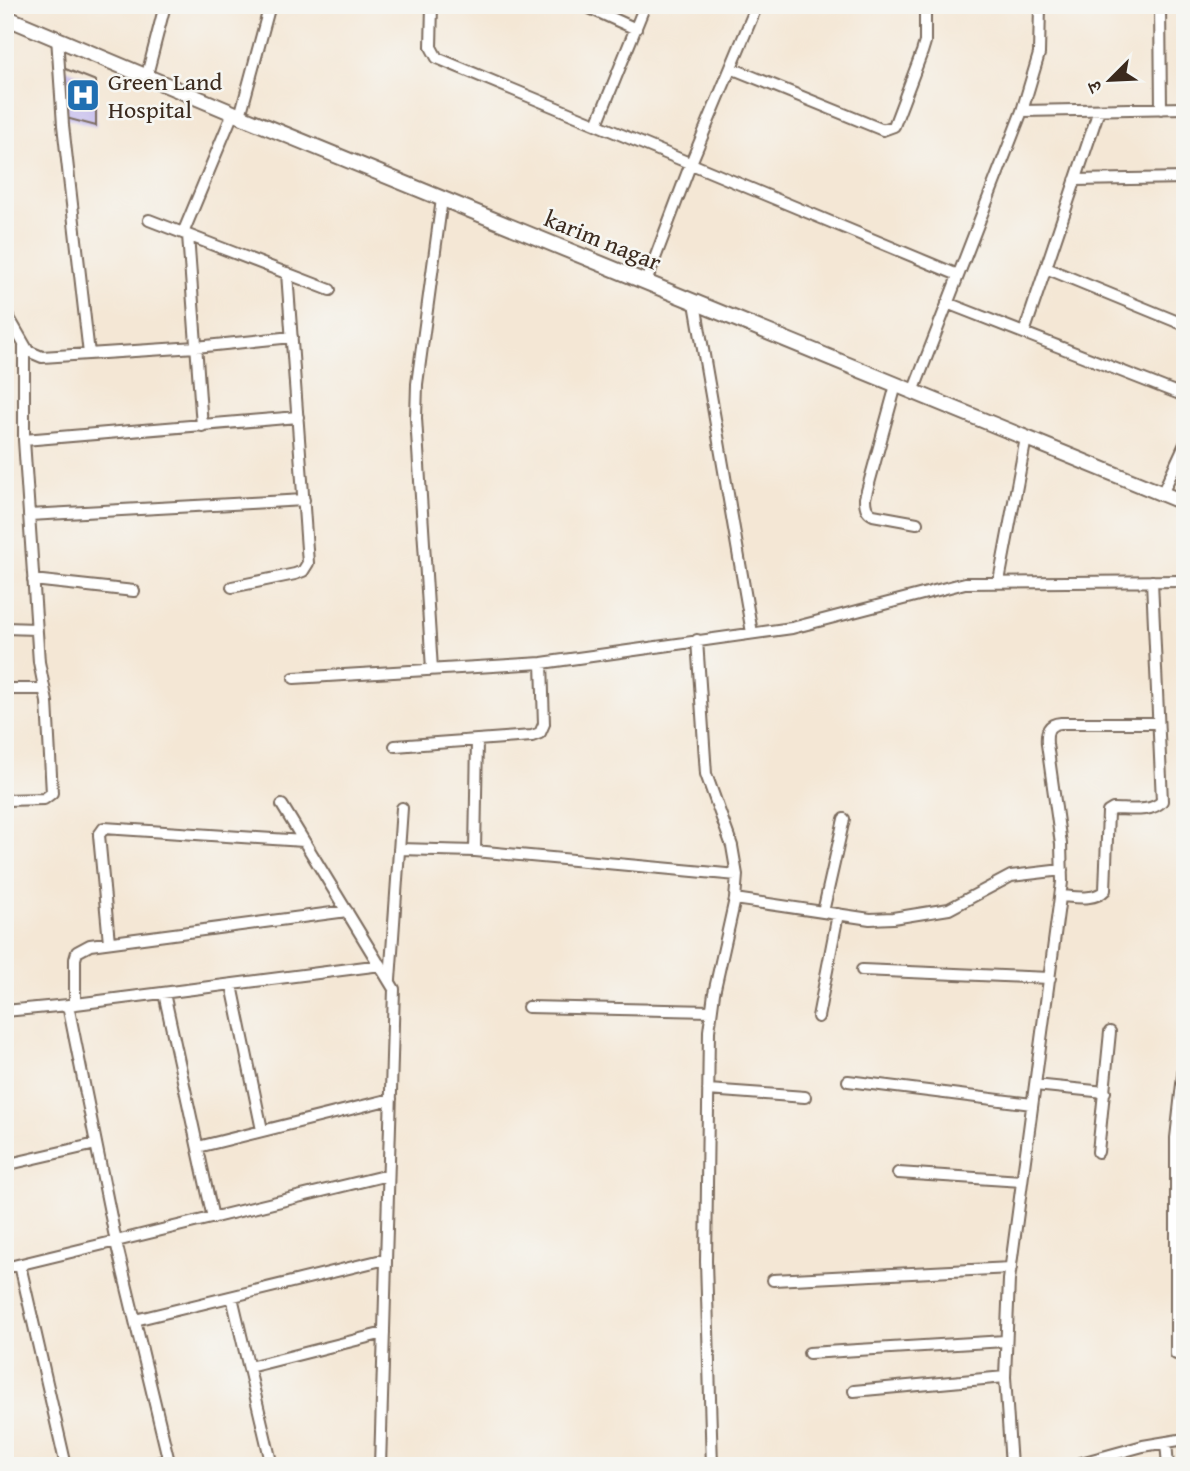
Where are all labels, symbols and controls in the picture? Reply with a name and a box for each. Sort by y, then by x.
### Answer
north arrow [1074,46,1144,116]
place label: Green Land Hospital [108,64,222,127]
hospital icon: Green Land Hospital [64,76,102,114]
text: उ [1079,76,1110,99]
street label: karim nagar [539,201,667,279]

